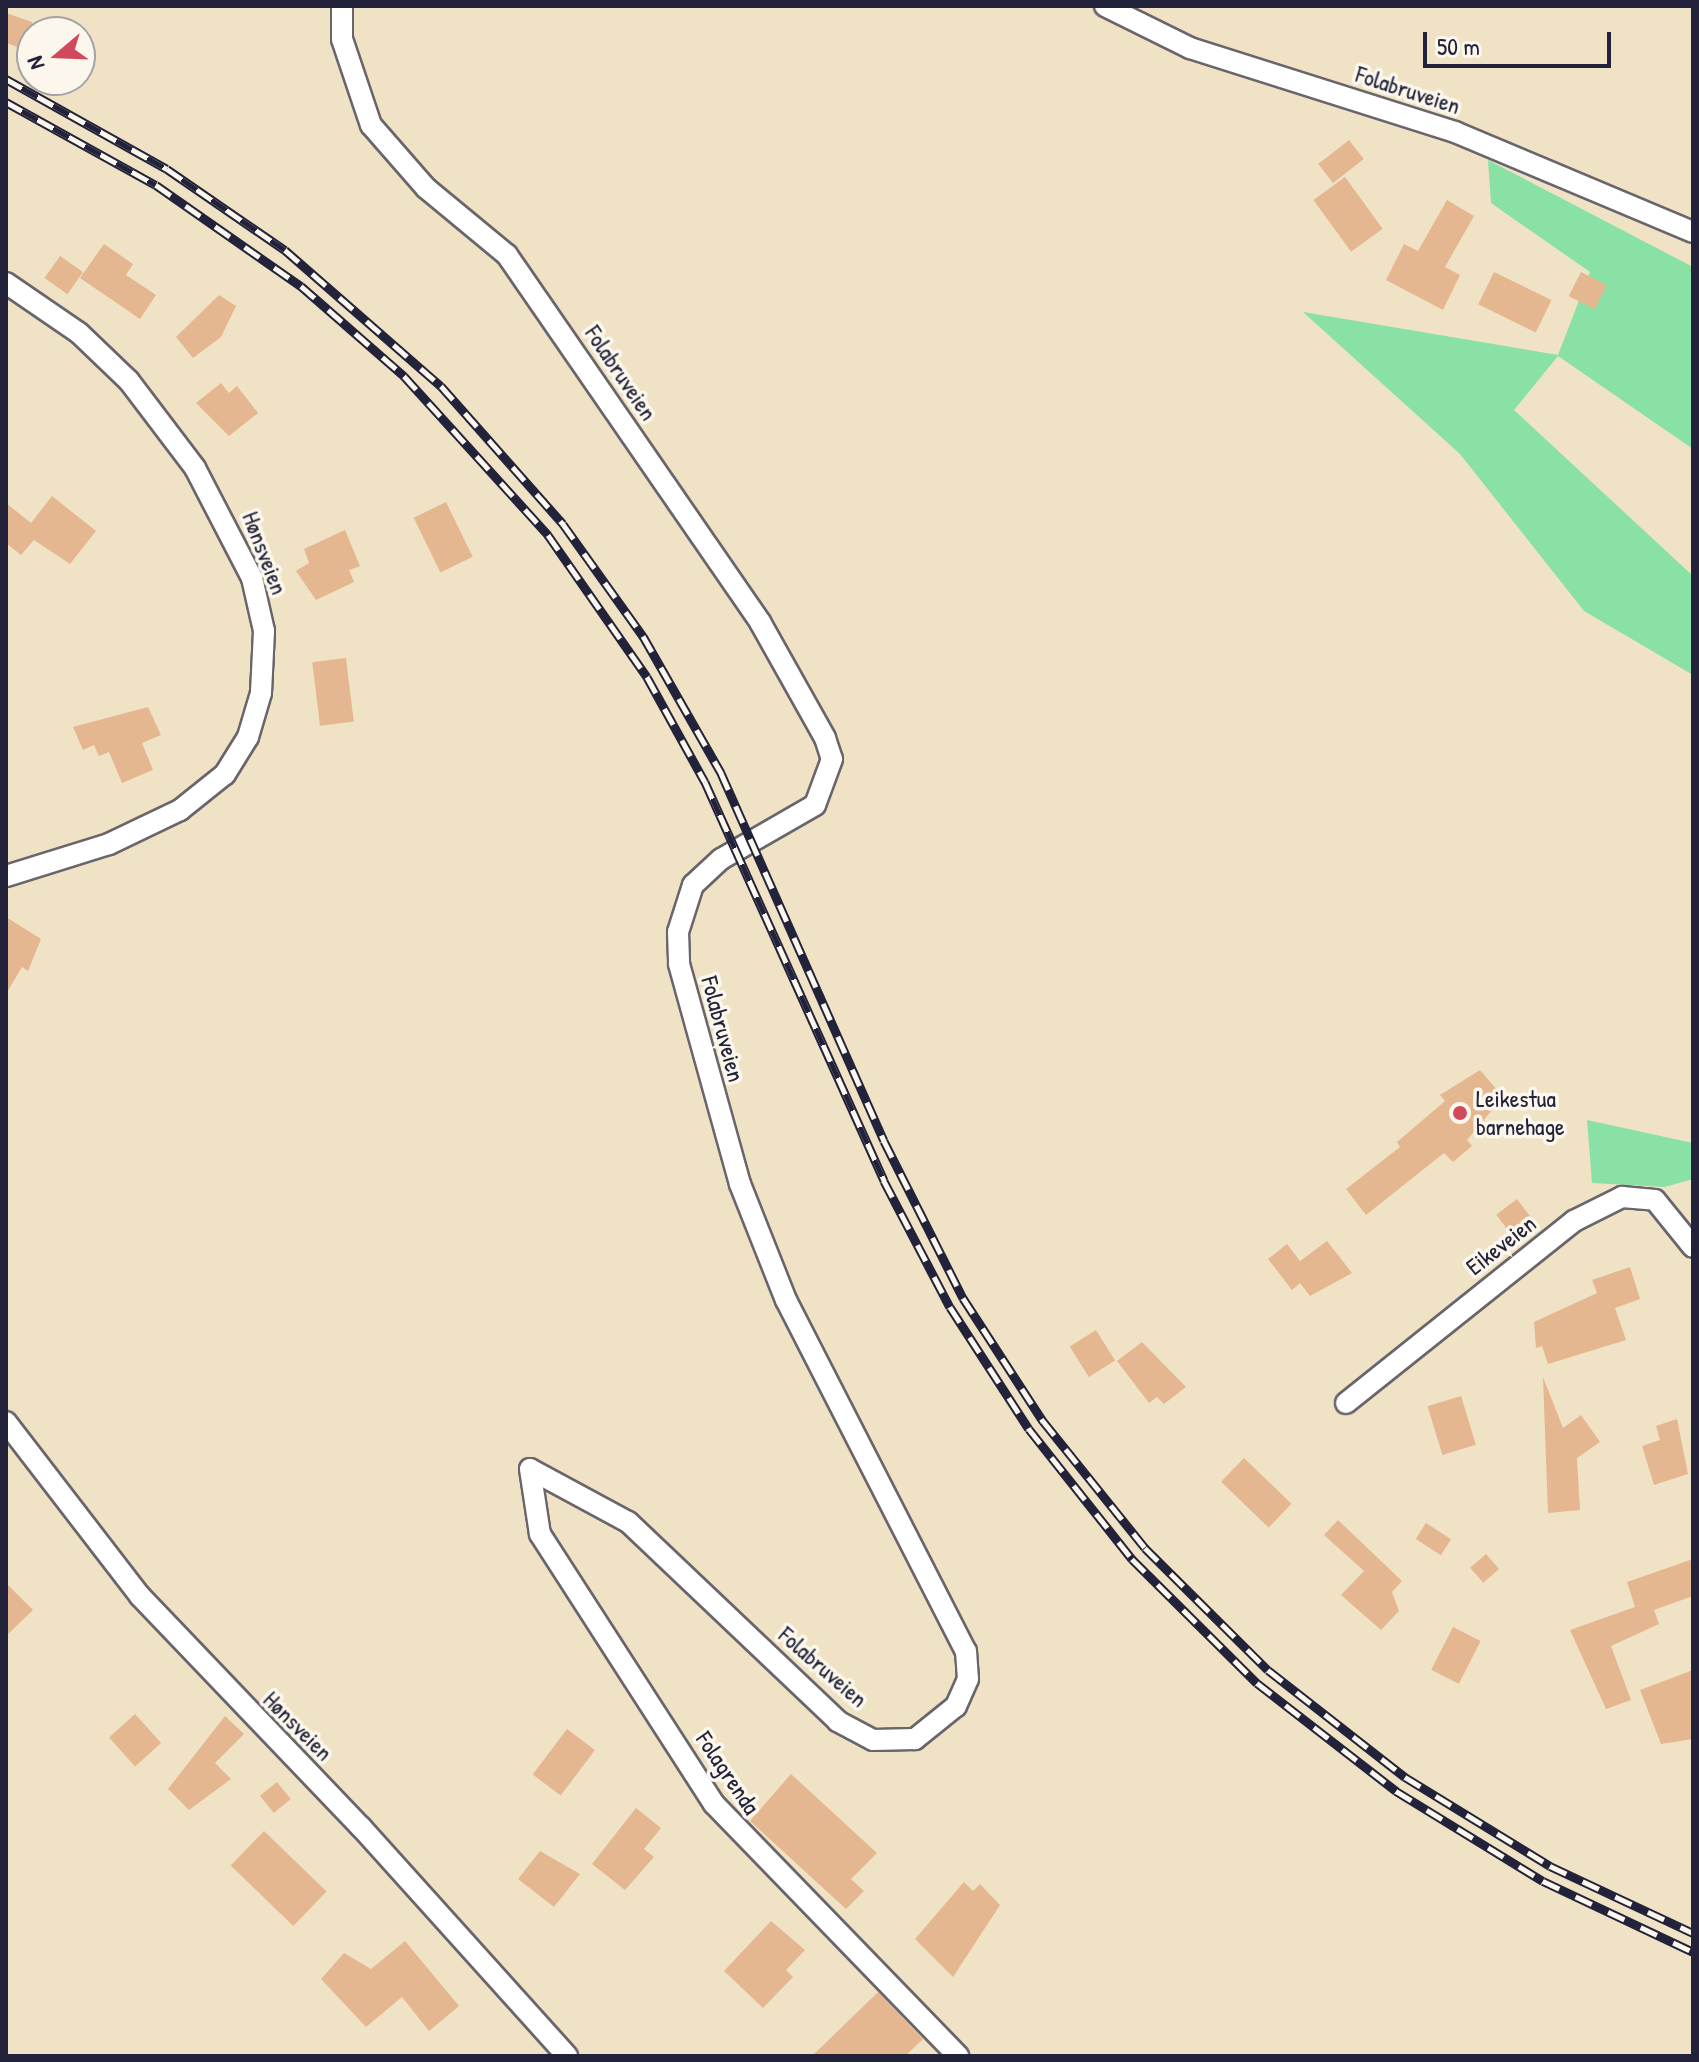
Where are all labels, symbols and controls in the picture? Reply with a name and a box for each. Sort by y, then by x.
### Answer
north arrow [16,16,96,96]
scale bar [1427,16,1615,66]
text: 50 m [1437,30,1480,62]
text: N [19,53,51,74]
street label: Folabruveien [1352,60,1464,120]
street label: Folabruveien [579,320,663,426]
street label: Hønsveien [236,508,294,598]
street label: Folabruveien [695,973,751,1085]
place label: Leikestua barnehage [1476,1085,1565,1141]
marker: Leikestua barnehage [1451,1104,1469,1122]
street label: Eikeveien [1460,1209,1542,1281]
street label: Folabruveien [773,1621,873,1713]
street label: Hønsveien [257,1685,339,1767]
street label: Folagrenda [690,1726,766,1820]

